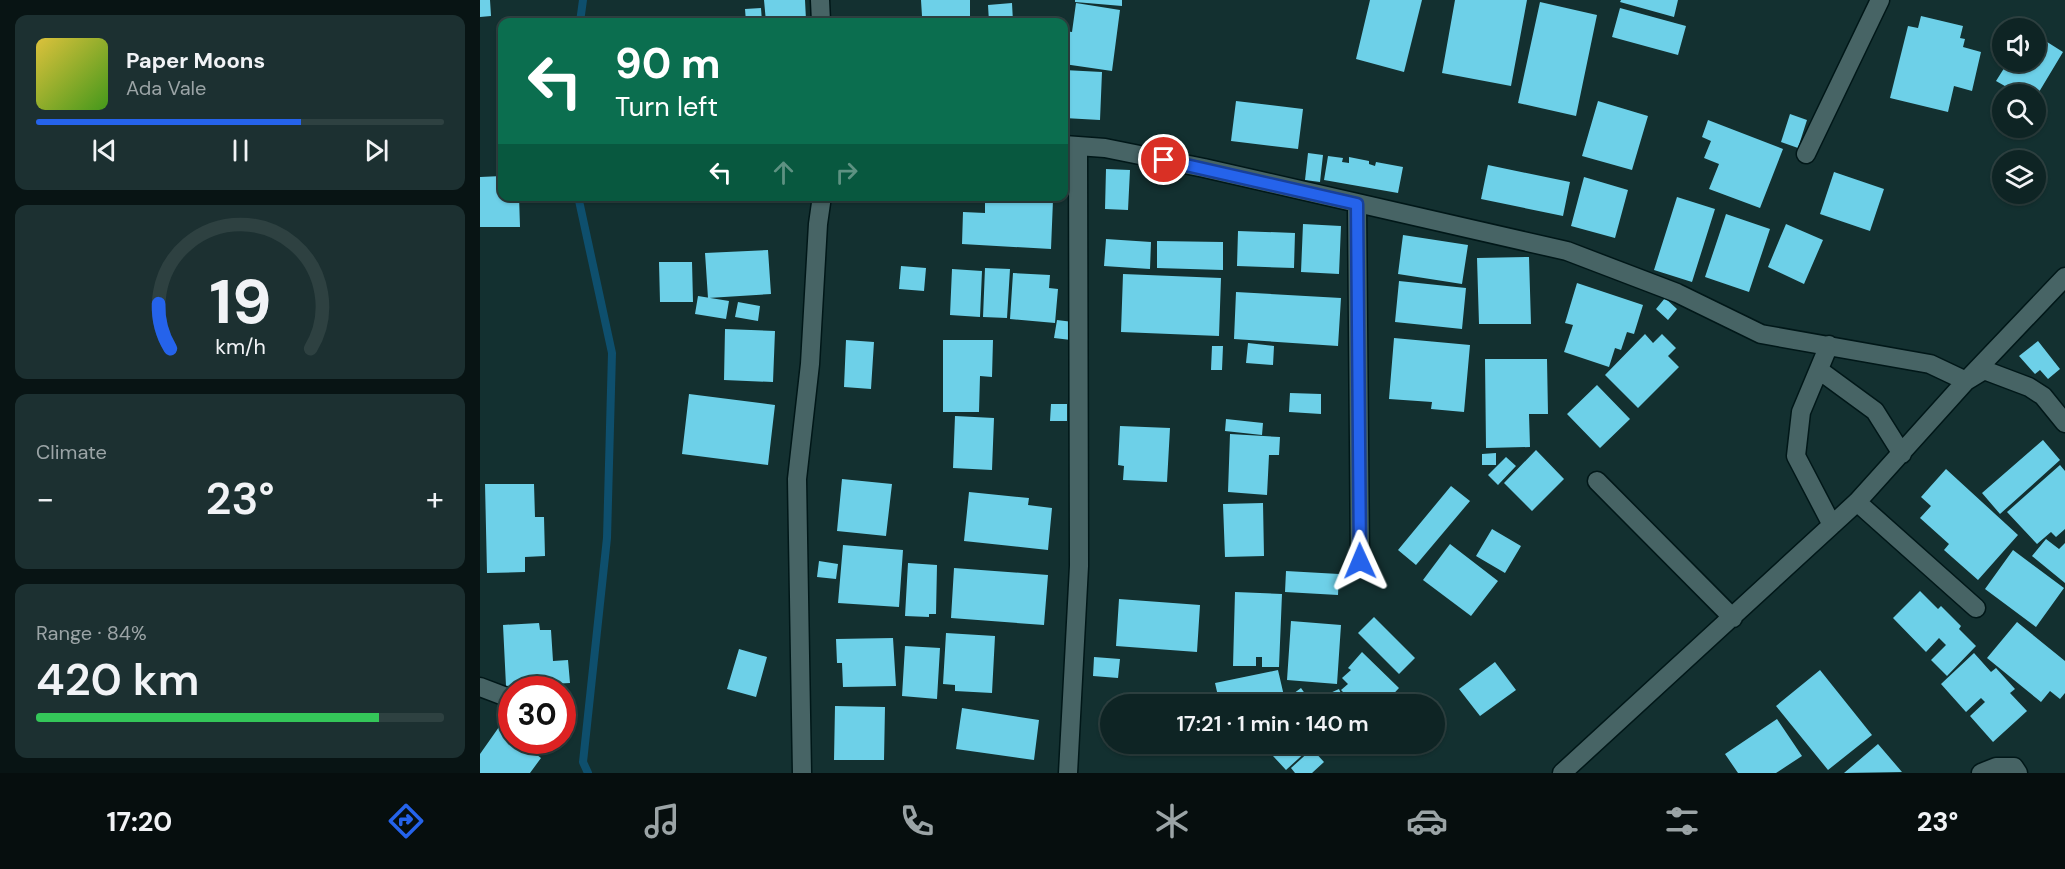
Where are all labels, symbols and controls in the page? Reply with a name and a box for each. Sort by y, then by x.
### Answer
map controls [1992,18,2046,204]
button: sound [1992,18,2046,72]
text: 90 m [615,36,721,91]
icon: left [516,42,594,120]
text: Paper Moons [126,46,265,75]
text: Ada Vale [126,75,206,101]
button: search [1992,84,2046,138]
text: Turn left [615,89,718,124]
icon: previous [88,134,121,167]
icon: pause [224,134,257,167]
icon: next [360,134,393,167]
pin [1138,134,1189,185]
icon: arrive [1147,143,1180,176]
button: layers [1992,150,2046,204]
icon: left [704,156,737,189]
icon: ahead [767,156,800,189]
icon: right [830,156,863,189]
text: 19 [209,261,271,342]
text: km/h [215,333,265,361]
text: Climate [36,439,107,465]
text: 23° [206,469,275,528]
text: − [36,477,54,520]
text: + [426,477,444,520]
position arrow [1328,529,1392,593]
text: Range · 84% [36,620,147,646]
text: 420 km [36,650,200,709]
speed limit sign: 30 [498,676,576,754]
text: 17:21 · 1 min · 140 m [1176,709,1369,738]
icon: directions [385,800,427,842]
icon: music [641,800,683,842]
icon: phone [896,800,938,842]
icon: climate [1151,800,1193,842]
icon: car [1406,800,1448,842]
icon: filters [1661,800,1703,842]
text: 17:20 [107,804,172,839]
text: 23° [1917,804,1958,839]

